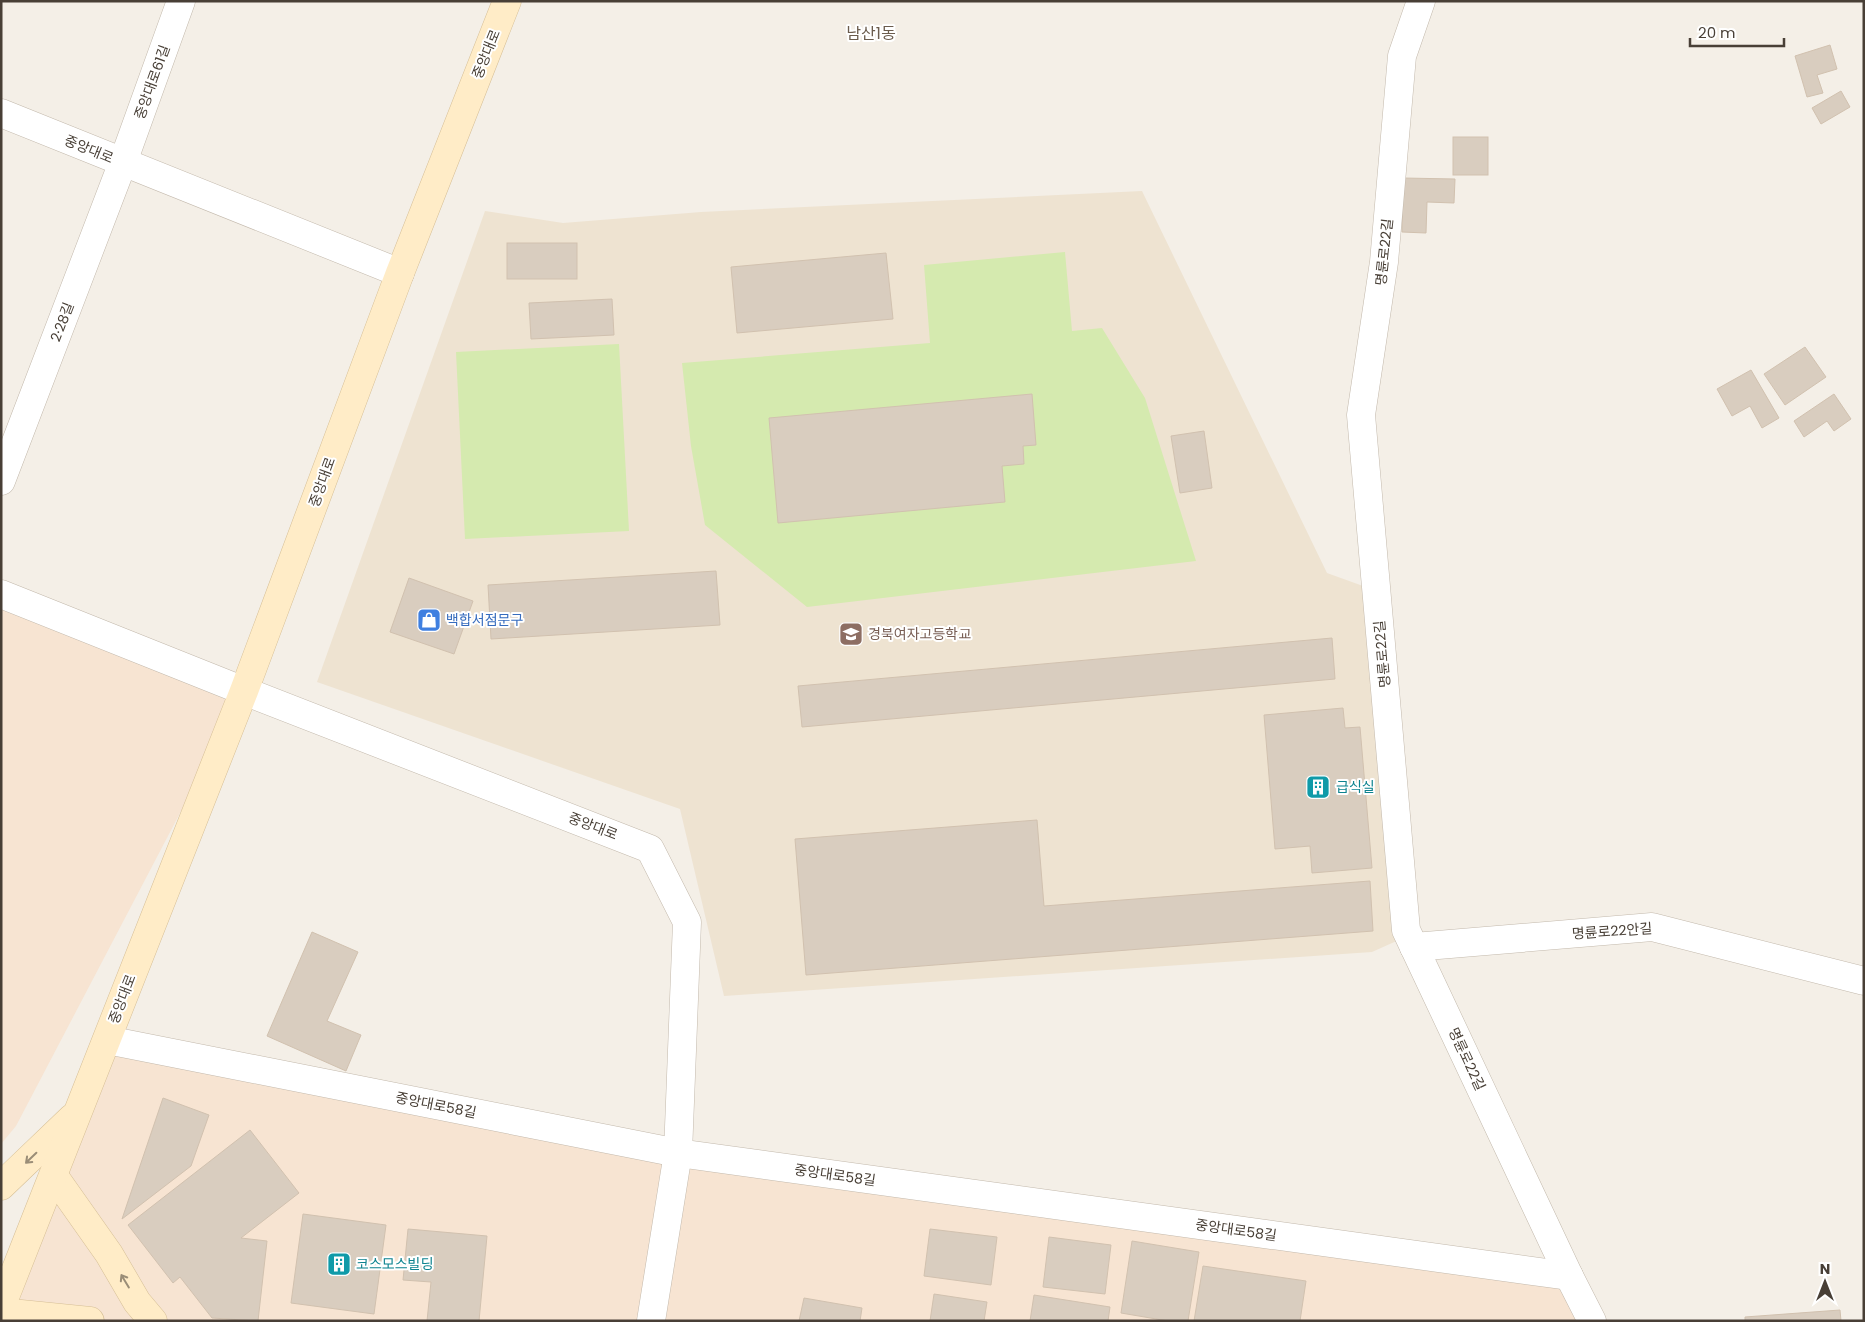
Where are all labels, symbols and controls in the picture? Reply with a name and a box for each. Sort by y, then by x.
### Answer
scale bar [1690,15,1784,47]
district label: 남산1동 [846,22,896,45]
text: 20 m [1698,22,1736,43]
street label: 중앙대로 [467,26,505,82]
street label: 중앙대로61길 [129,42,175,122]
street label: 중앙대로 [61,130,117,168]
street label: 명륜로22길 [1371,217,1397,287]
street label: 2·28길 [45,299,79,345]
street label: 중앙대로 [304,454,340,510]
shop icon: 백합서점문구 [416,607,442,633]
place label: 백합서점문구 [446,610,523,630]
street label: 명륜로22길 [1369,619,1395,689]
school or university icon: 경북여자고등학교 [838,621,864,647]
place label: 경북여자고등학교 [868,624,971,644]
building icon: 급식실 [1305,774,1331,800]
place label: 급식실 [1336,777,1375,797]
street label: 중앙대로 [565,807,621,845]
street label: 명륜로22안길 [1571,918,1653,944]
street label: 중앙대로 [103,971,141,1027]
street label: 명륜로22길 [1444,1024,1490,1094]
street label: 중앙대로58길 [394,1087,478,1123]
one-way arrow [24,1152,37,1164]
street label: 중앙대로58길 [793,1159,877,1191]
street label: 중앙대로58길 [1194,1214,1278,1246]
building icon: 코스모스빌딩 [326,1251,352,1277]
place label: 코스모스빌딩 [356,1254,433,1274]
north arrow [1800,1257,1850,1307]
text: N [1820,1259,1830,1279]
one-way arrow [119,1275,129,1289]

